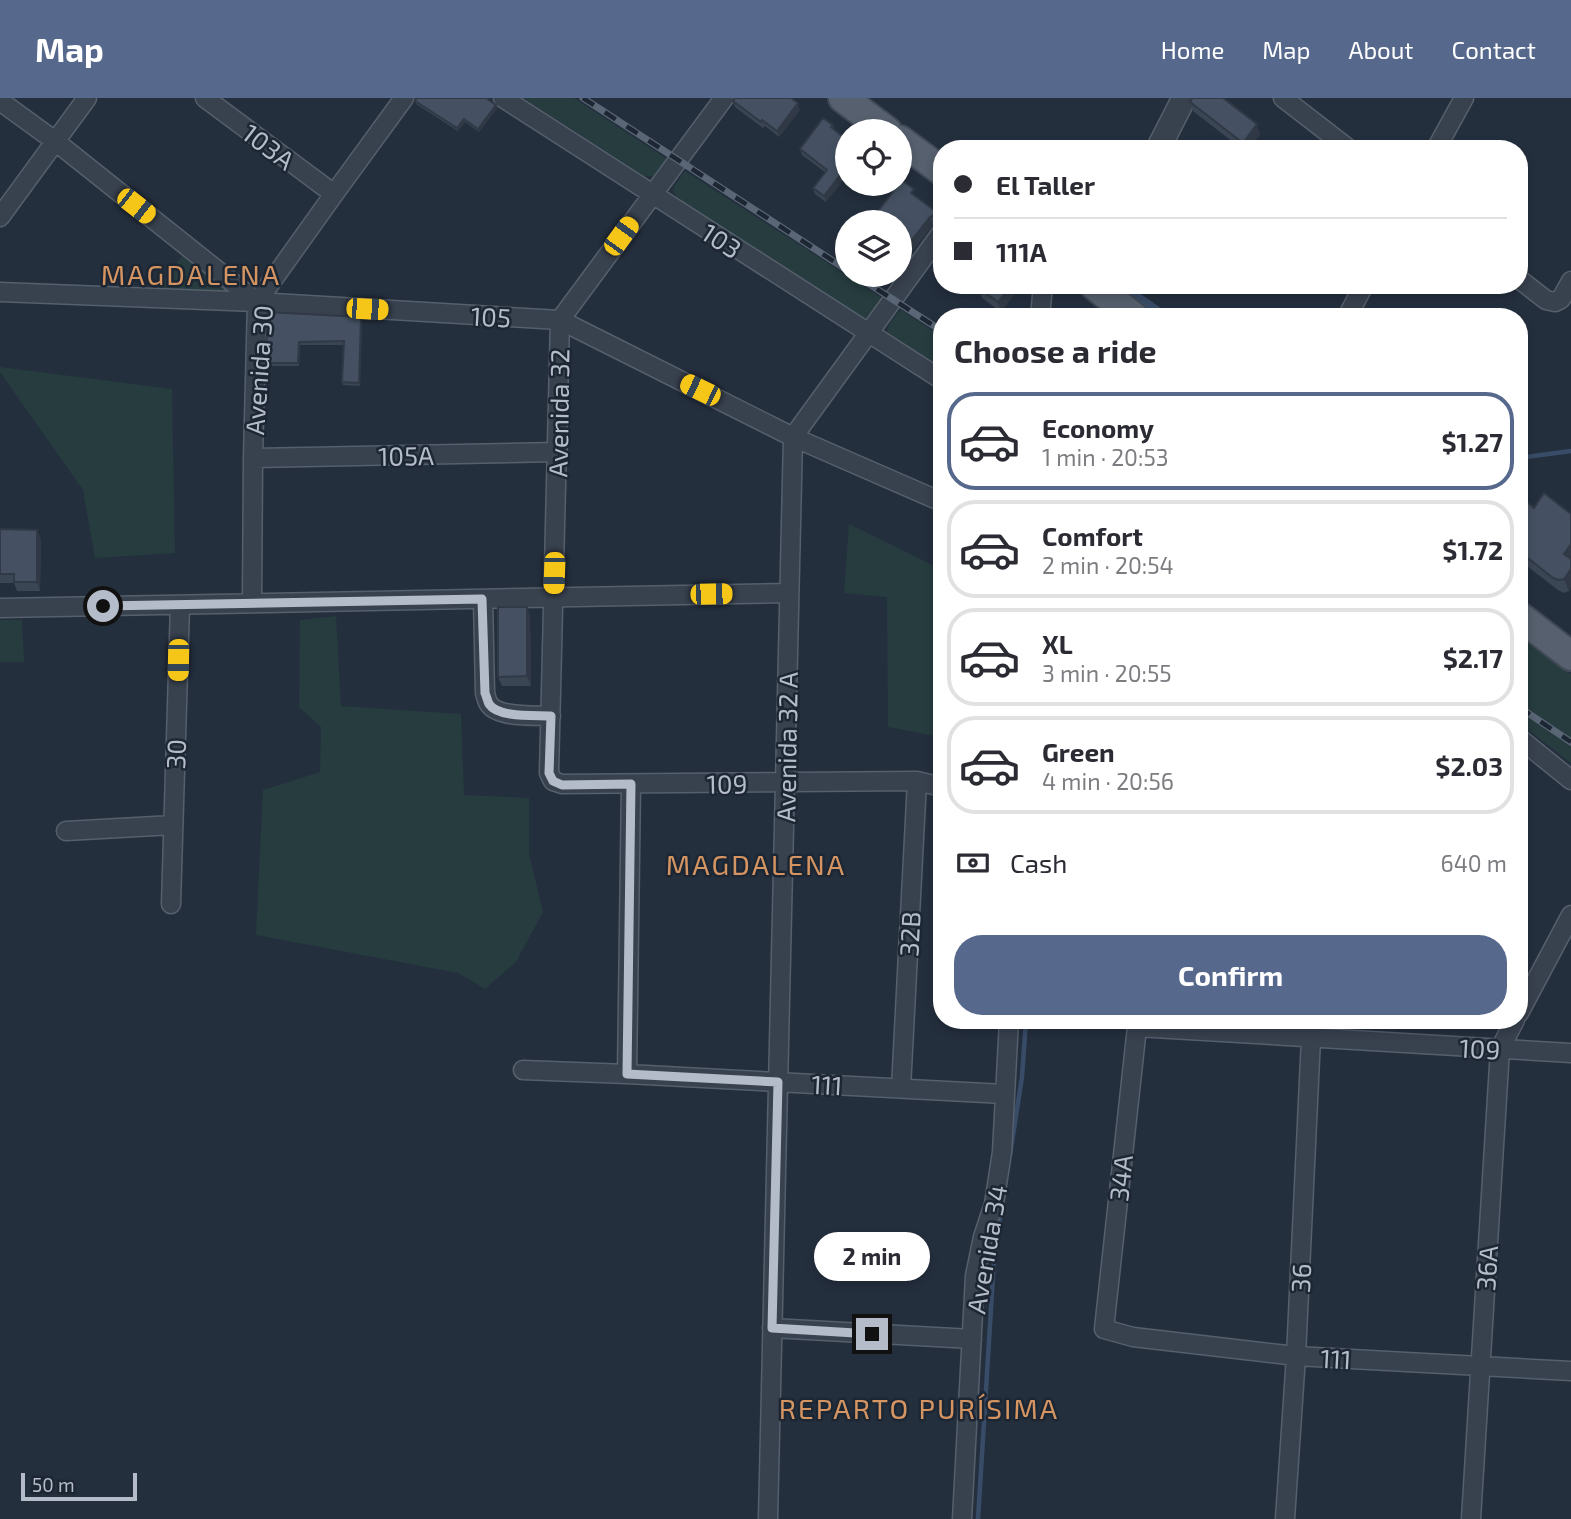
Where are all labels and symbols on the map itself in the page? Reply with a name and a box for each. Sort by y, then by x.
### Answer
street label: 103A [237,117,301,175]
car [113,185,160,227]
car [601,213,642,259]
street label: 103 [697,216,747,264]
district label: MAGDALENA [101,257,281,291]
car [346,297,389,321]
street label: 105 [470,299,512,333]
street label: Avenida 30 [238,304,278,436]
street label: Avenida 32 [541,348,575,478]
car [677,371,724,409]
street label: 105A [378,439,434,471]
car [543,552,566,594]
car [690,583,733,605]
route start [87,590,119,622]
car [168,639,189,681]
street label: Avenida 32 A [769,672,803,822]
street label: 30 [159,738,191,770]
street label: 109 [706,767,748,799]
district label: MAGDALENA [666,847,846,881]
street label: 32B [892,911,926,957]
street label: 109 [1459,1031,1501,1065]
street label: 111 [811,1068,843,1100]
street label: 34A [1102,1153,1138,1203]
street label: Avenida 34 [959,1182,1013,1316]
callout: 2 min [814,1232,930,1282]
street label: 36A [1469,1244,1503,1292]
street label: 36 [1284,1263,1316,1293]
route end [856,1318,888,1350]
street label: 111 [1320,1342,1352,1374]
district label: REPARTO PURÍSIMA [779,1391,1059,1425]
scale bar [21,1470,136,1502]

